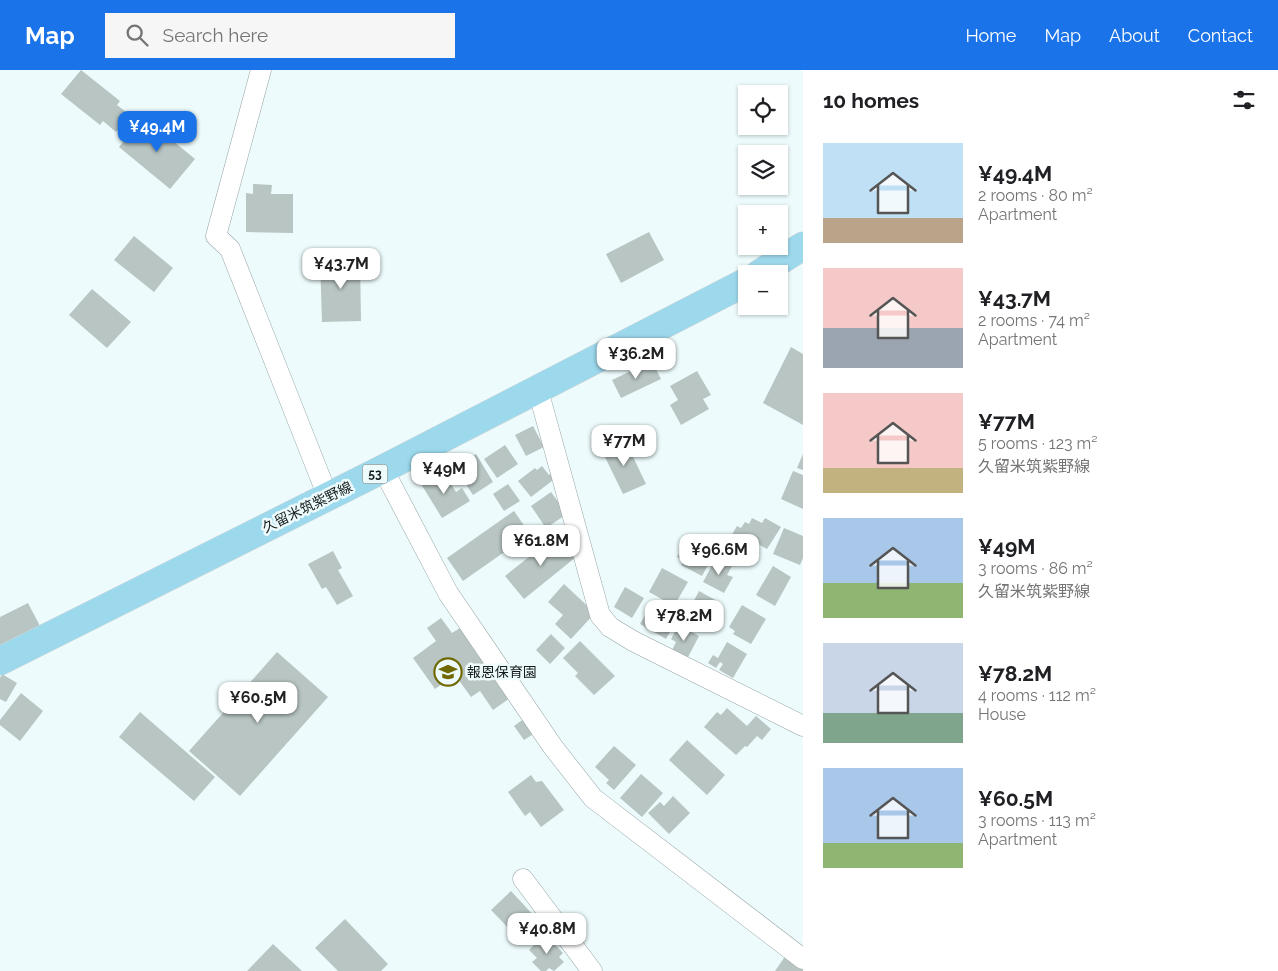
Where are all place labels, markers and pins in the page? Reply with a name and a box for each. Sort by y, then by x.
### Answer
pin: ¥49.4M [116,111,198,153]
pin: ¥43.7M [300,248,382,290]
pin: ¥36.2M [595,338,677,380]
pin: ¥77M [594,424,654,467]
pin: ¥49M [414,452,474,495]
pin: ¥61.8M [500,524,582,567]
pin: ¥96.6M [678,534,760,576]
pin: ¥78.2M [643,600,725,642]
school or university icon: 報恩保育園 [433,657,463,687]
place label: 報恩保育園 [467,664,537,680]
pin: ¥60.5M [217,682,299,724]
pin: ¥40.8M [506,912,588,955]

